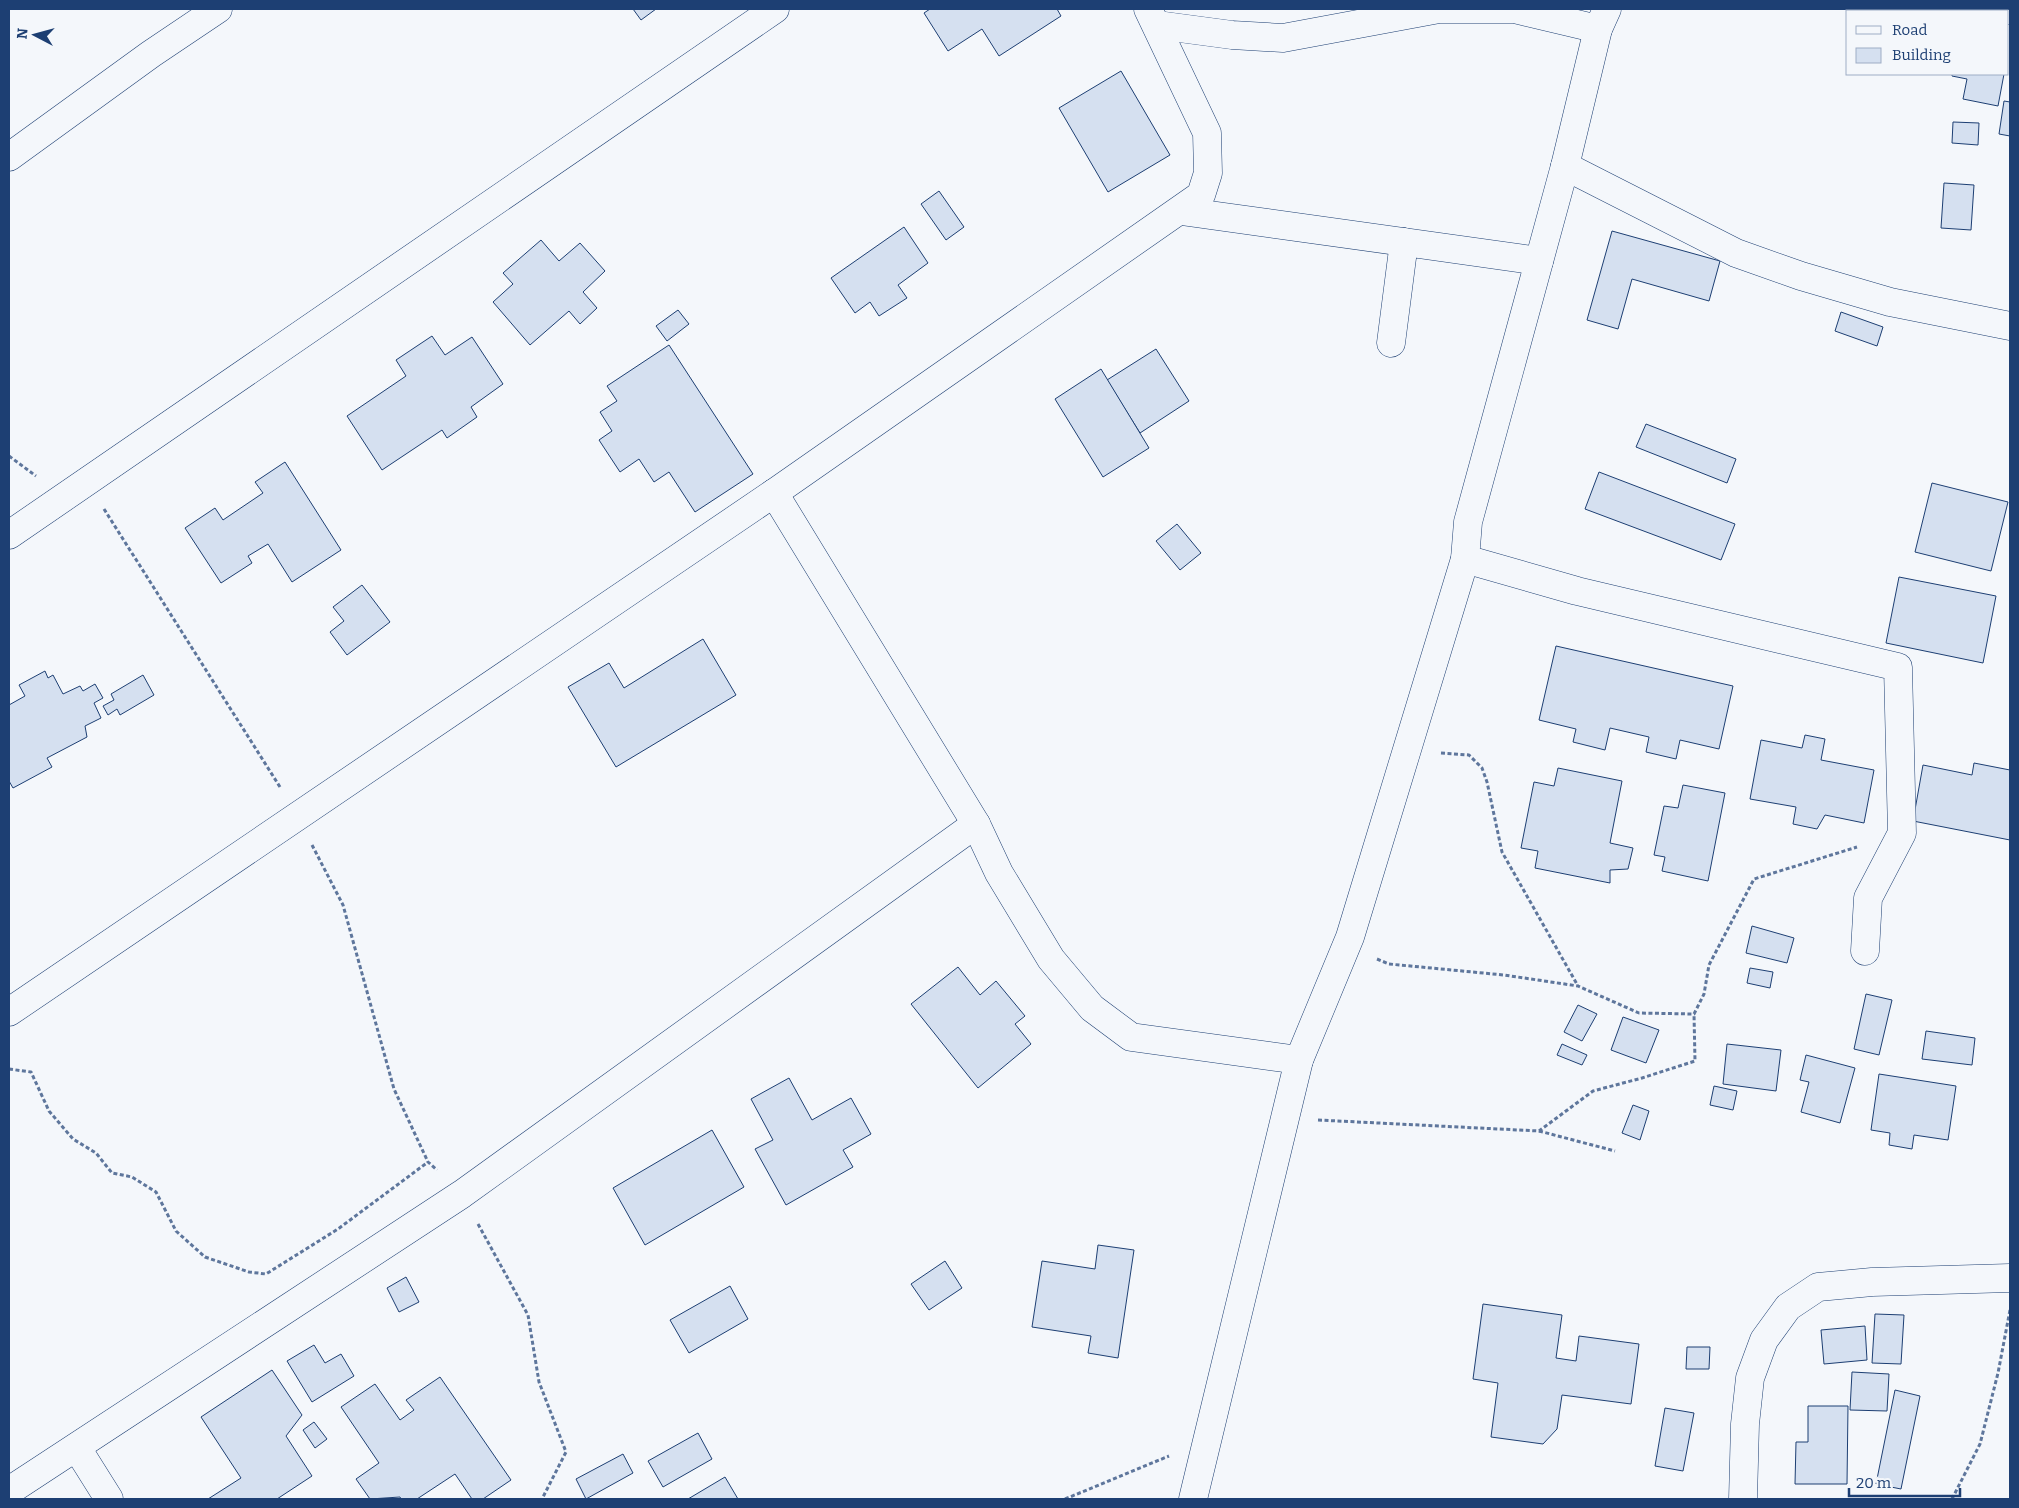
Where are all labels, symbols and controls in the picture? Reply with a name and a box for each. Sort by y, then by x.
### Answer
north arrow [10,10,60,60]
legend [1846,10,2009,75]
text: Road [1892,21,1927,39]
text: N [14,27,32,40]
text: Building [1892,46,1951,64]
scale bar [1849,1466,1960,1498]
text: 20 m [1856,1474,1892,1492]

